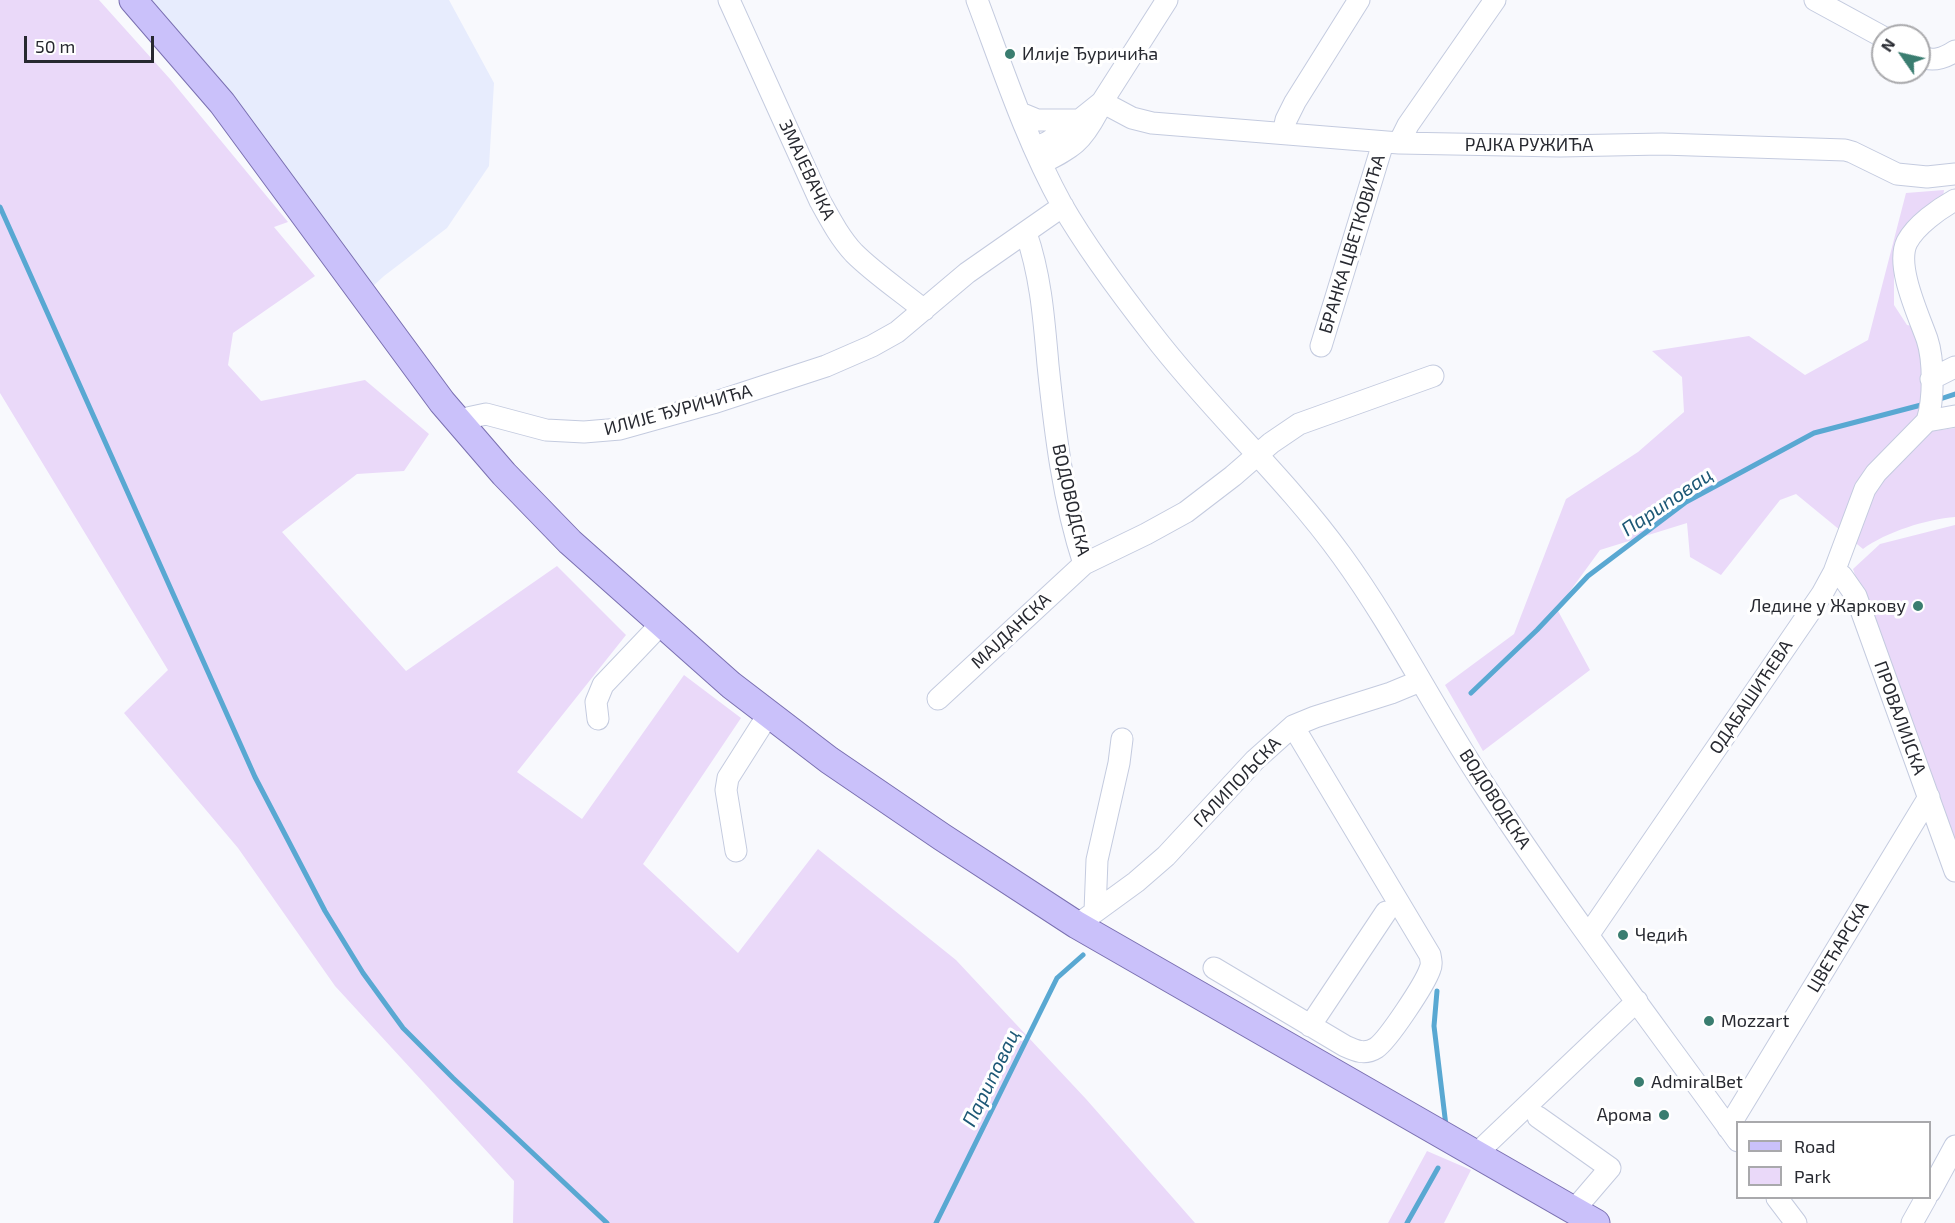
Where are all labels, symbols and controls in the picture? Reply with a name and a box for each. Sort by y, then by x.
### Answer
scale bar [27,24,158,62]
north arrow [1871,24,1931,84]
text: 50 m [35,35,75,57]
text: N [1876,35,1898,55]
place label: Илије Ђуричића [1022,43,1158,65]
marker: Илије Ђуричића [1003,47,1017,61]
street label: ЗМАЈЕВАЧКА [774,116,840,224]
street label: РАЈКА РУЖИЋА [1465,134,1593,156]
street label: БРАНКА ЦВЕТКОВИЋА [1314,152,1390,336]
street label: ИЛИЈЕ ЂУРИЧИЋА [602,380,754,440]
street label: ВОДОВОДСКА [1048,442,1094,558]
water label: Париповац [1617,463,1717,541]
street label: МАЈДАНСКА [967,589,1055,673]
place label: Ледине у Жаркову [1750,595,1906,617]
marker: Ледине у Жаркову [1911,599,1925,613]
street label: ОДАБАШИЋЕВА [1705,636,1797,758]
street label: ПРОВАЛИЈСКА [1869,658,1931,778]
street label: ГАЛИПОЉСКА [1189,732,1285,832]
street label: ВОДОВОДСКА [1455,745,1535,853]
street label: ЦВЕЋАРСКА [1803,898,1873,996]
place label: Чедић [1635,924,1687,946]
marker: Чедић [1616,928,1630,942]
place label: Mozzart [1721,1010,1789,1032]
marker: Mozzart [1702,1014,1716,1028]
water label: Париповац [957,1025,1025,1131]
place label: AdmiralBet [1651,1071,1743,1093]
marker: AdmiralBet [1632,1075,1646,1089]
place label: Арома [1597,1104,1652,1126]
marker: Арома [1657,1108,1671,1122]
legend [1736,1121,1931,1199]
text: Road [1794,1135,1835,1157]
text: Park [1794,1165,1831,1187]

